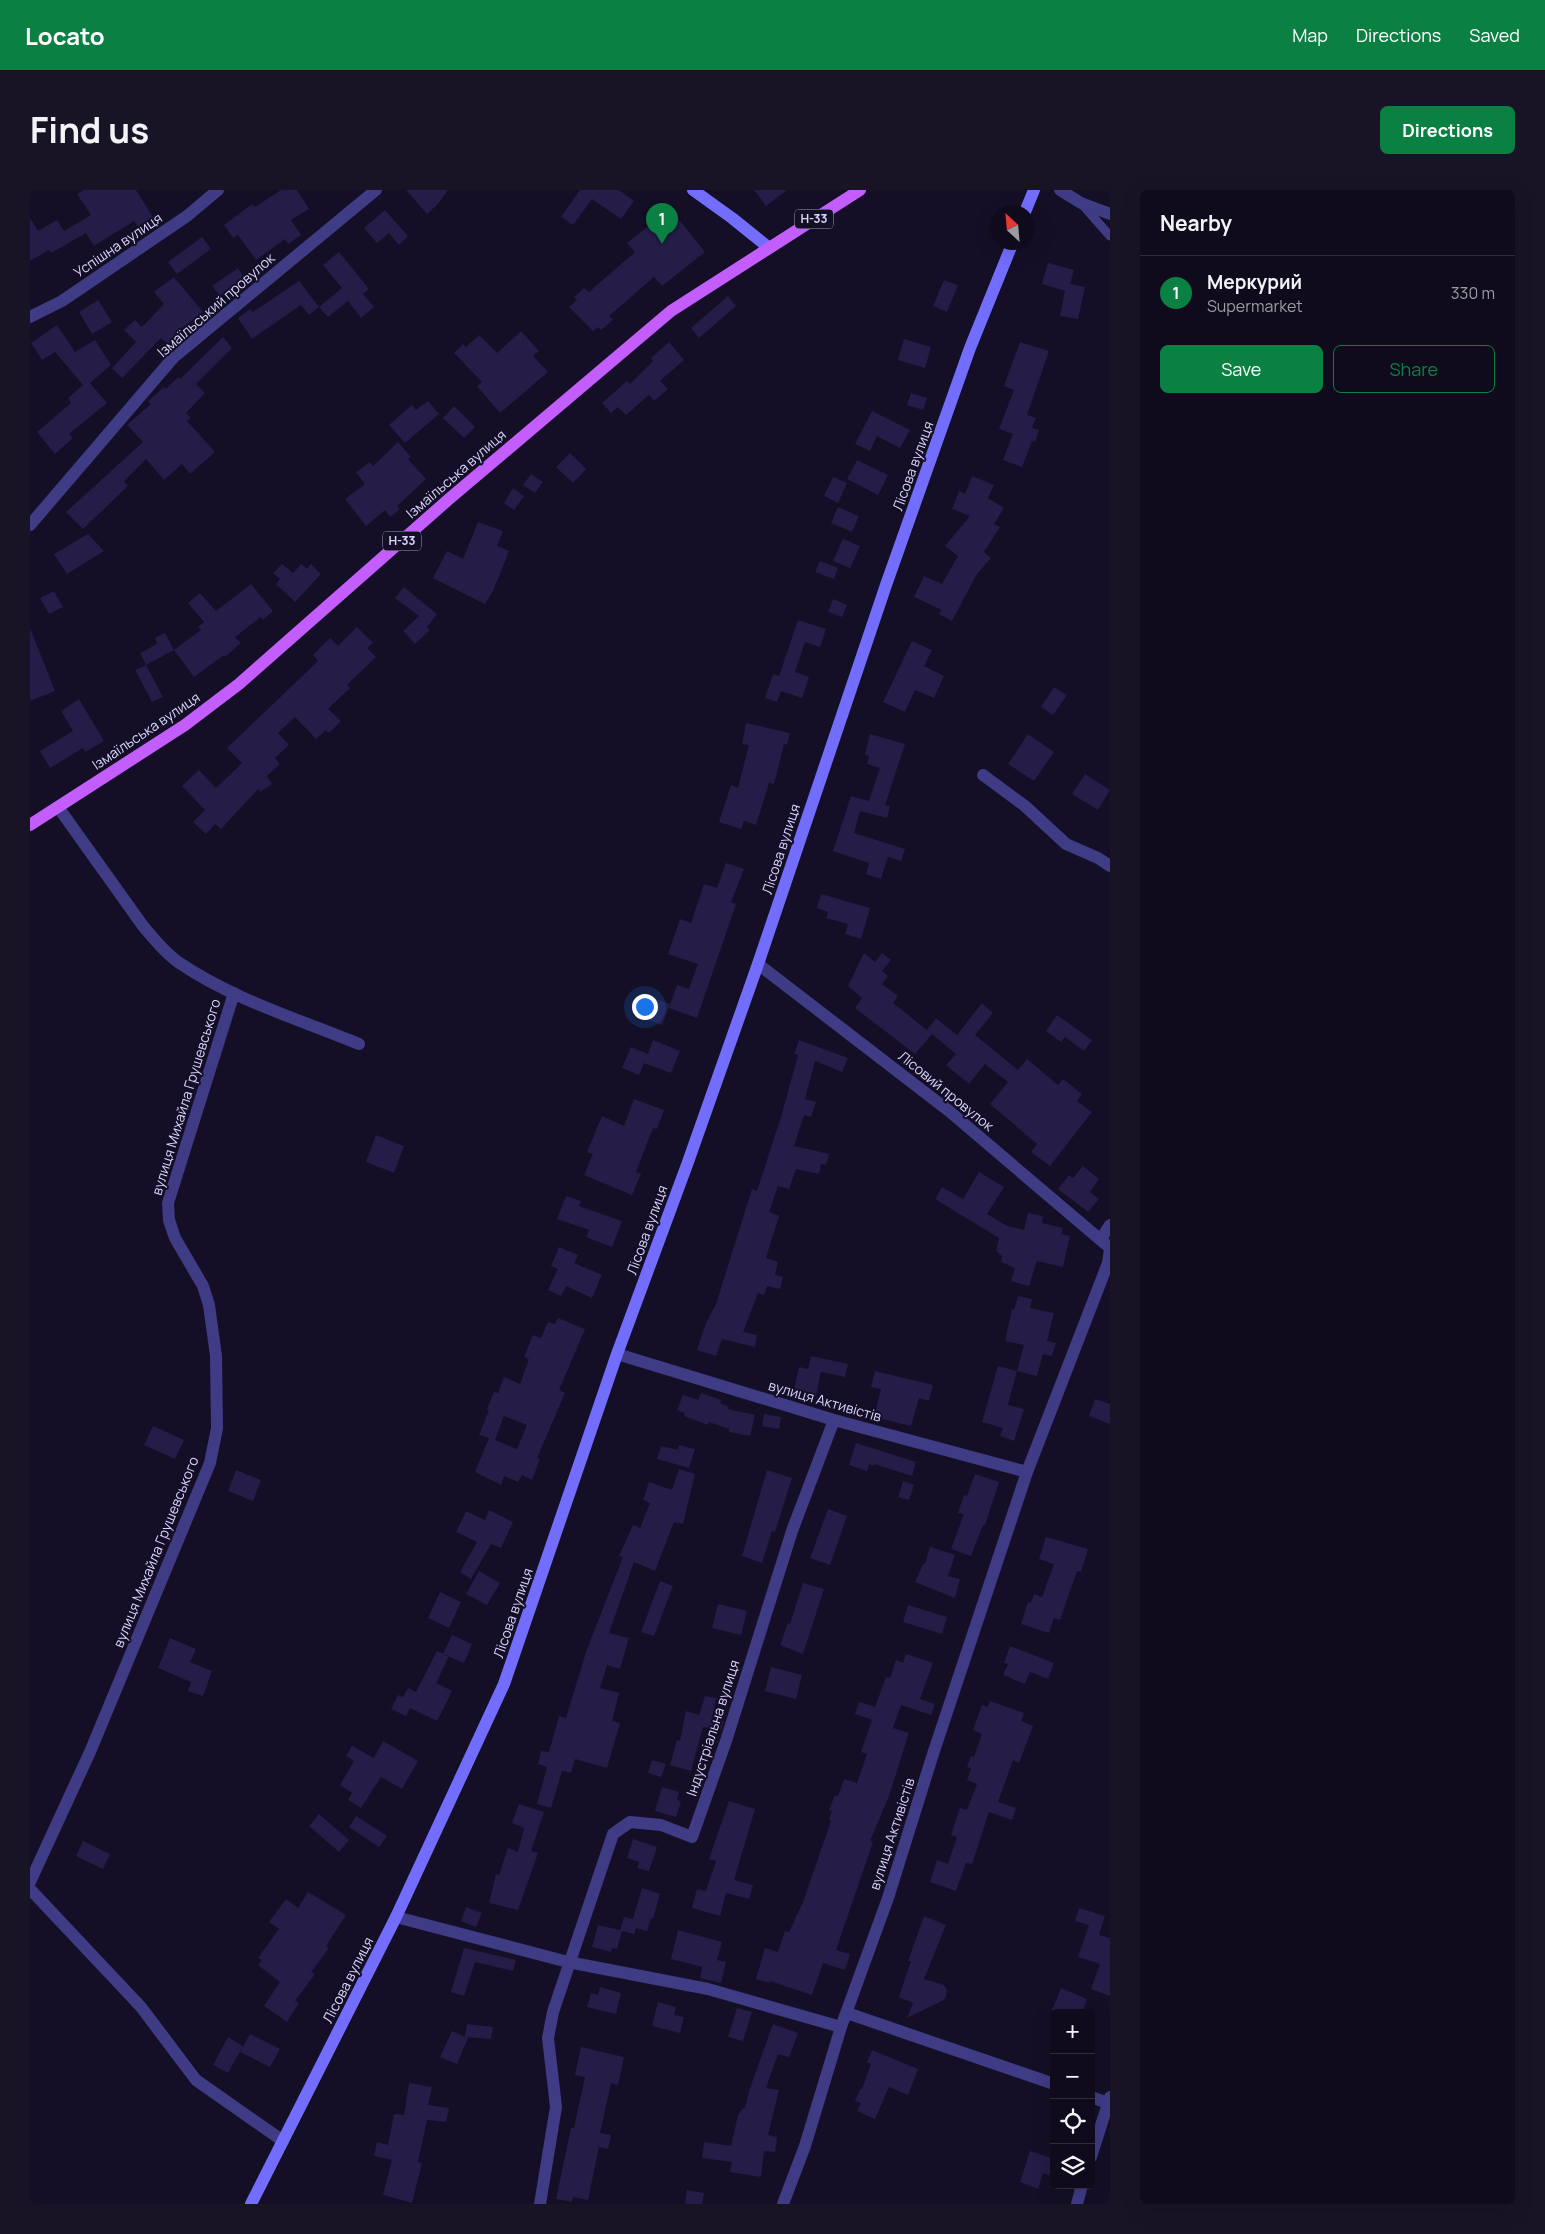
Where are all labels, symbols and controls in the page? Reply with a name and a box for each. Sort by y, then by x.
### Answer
text: Locato [25,19,105,52]
text: Map [1292,23,1328,47]
text: Directions [1356,23,1441,47]
text: Saved [1469,23,1520,47]
text: Find us [30,106,149,154]
button: Directions [1380,106,1515,154]
pin: 1 [646,203,678,244]
north arrow [990,205,1035,250]
street label: Успішна вулиця [70,208,166,281]
text: Nearby [1160,209,1232,237]
road number: Н-33 [795,210,833,228]
street label: Ізмаїльський провулок [153,248,279,361]
text: Меркурий [1207,269,1302,295]
text: 1 [1172,282,1180,304]
text: 330 m [1451,282,1495,304]
text: Supermarket [1207,295,1303,317]
button: Save [1160,345,1323,393]
button: Share [1333,345,1495,393]
street label: Лісова вулиця [888,418,938,513]
street label: Ізмаїльська вулиця [402,425,510,522]
road number: Н-33 [383,532,421,551]
street label: Ізмаїльська вулиця [88,687,203,774]
street label: Лісова вулиця [757,801,804,896]
your location [632,994,658,1020]
street label: вулиця Михайла Грушевського [147,996,224,1197]
street label: Лісовий провулок [895,1046,999,1136]
street label: Лісова вулиця [622,1182,672,1277]
street label: вулиця Активістів [766,1375,884,1426]
street label: вулиця Михайла Грушевського [108,1453,203,1650]
street label: Лісова вулиця [488,1565,537,1660]
street label: Індустріальна вулиця [682,1657,744,1798]
street label: вулиця Активістів [864,1775,919,1892]
street label: Лісова вулиця [318,1934,377,2026]
map controls [1050,2009,1095,2189]
button: + [1050,2009,1095,2054]
button: − [1050,2054,1095,2099]
button: locate [1050,2099,1095,2144]
button: layers [1050,2144,1095,2189]

